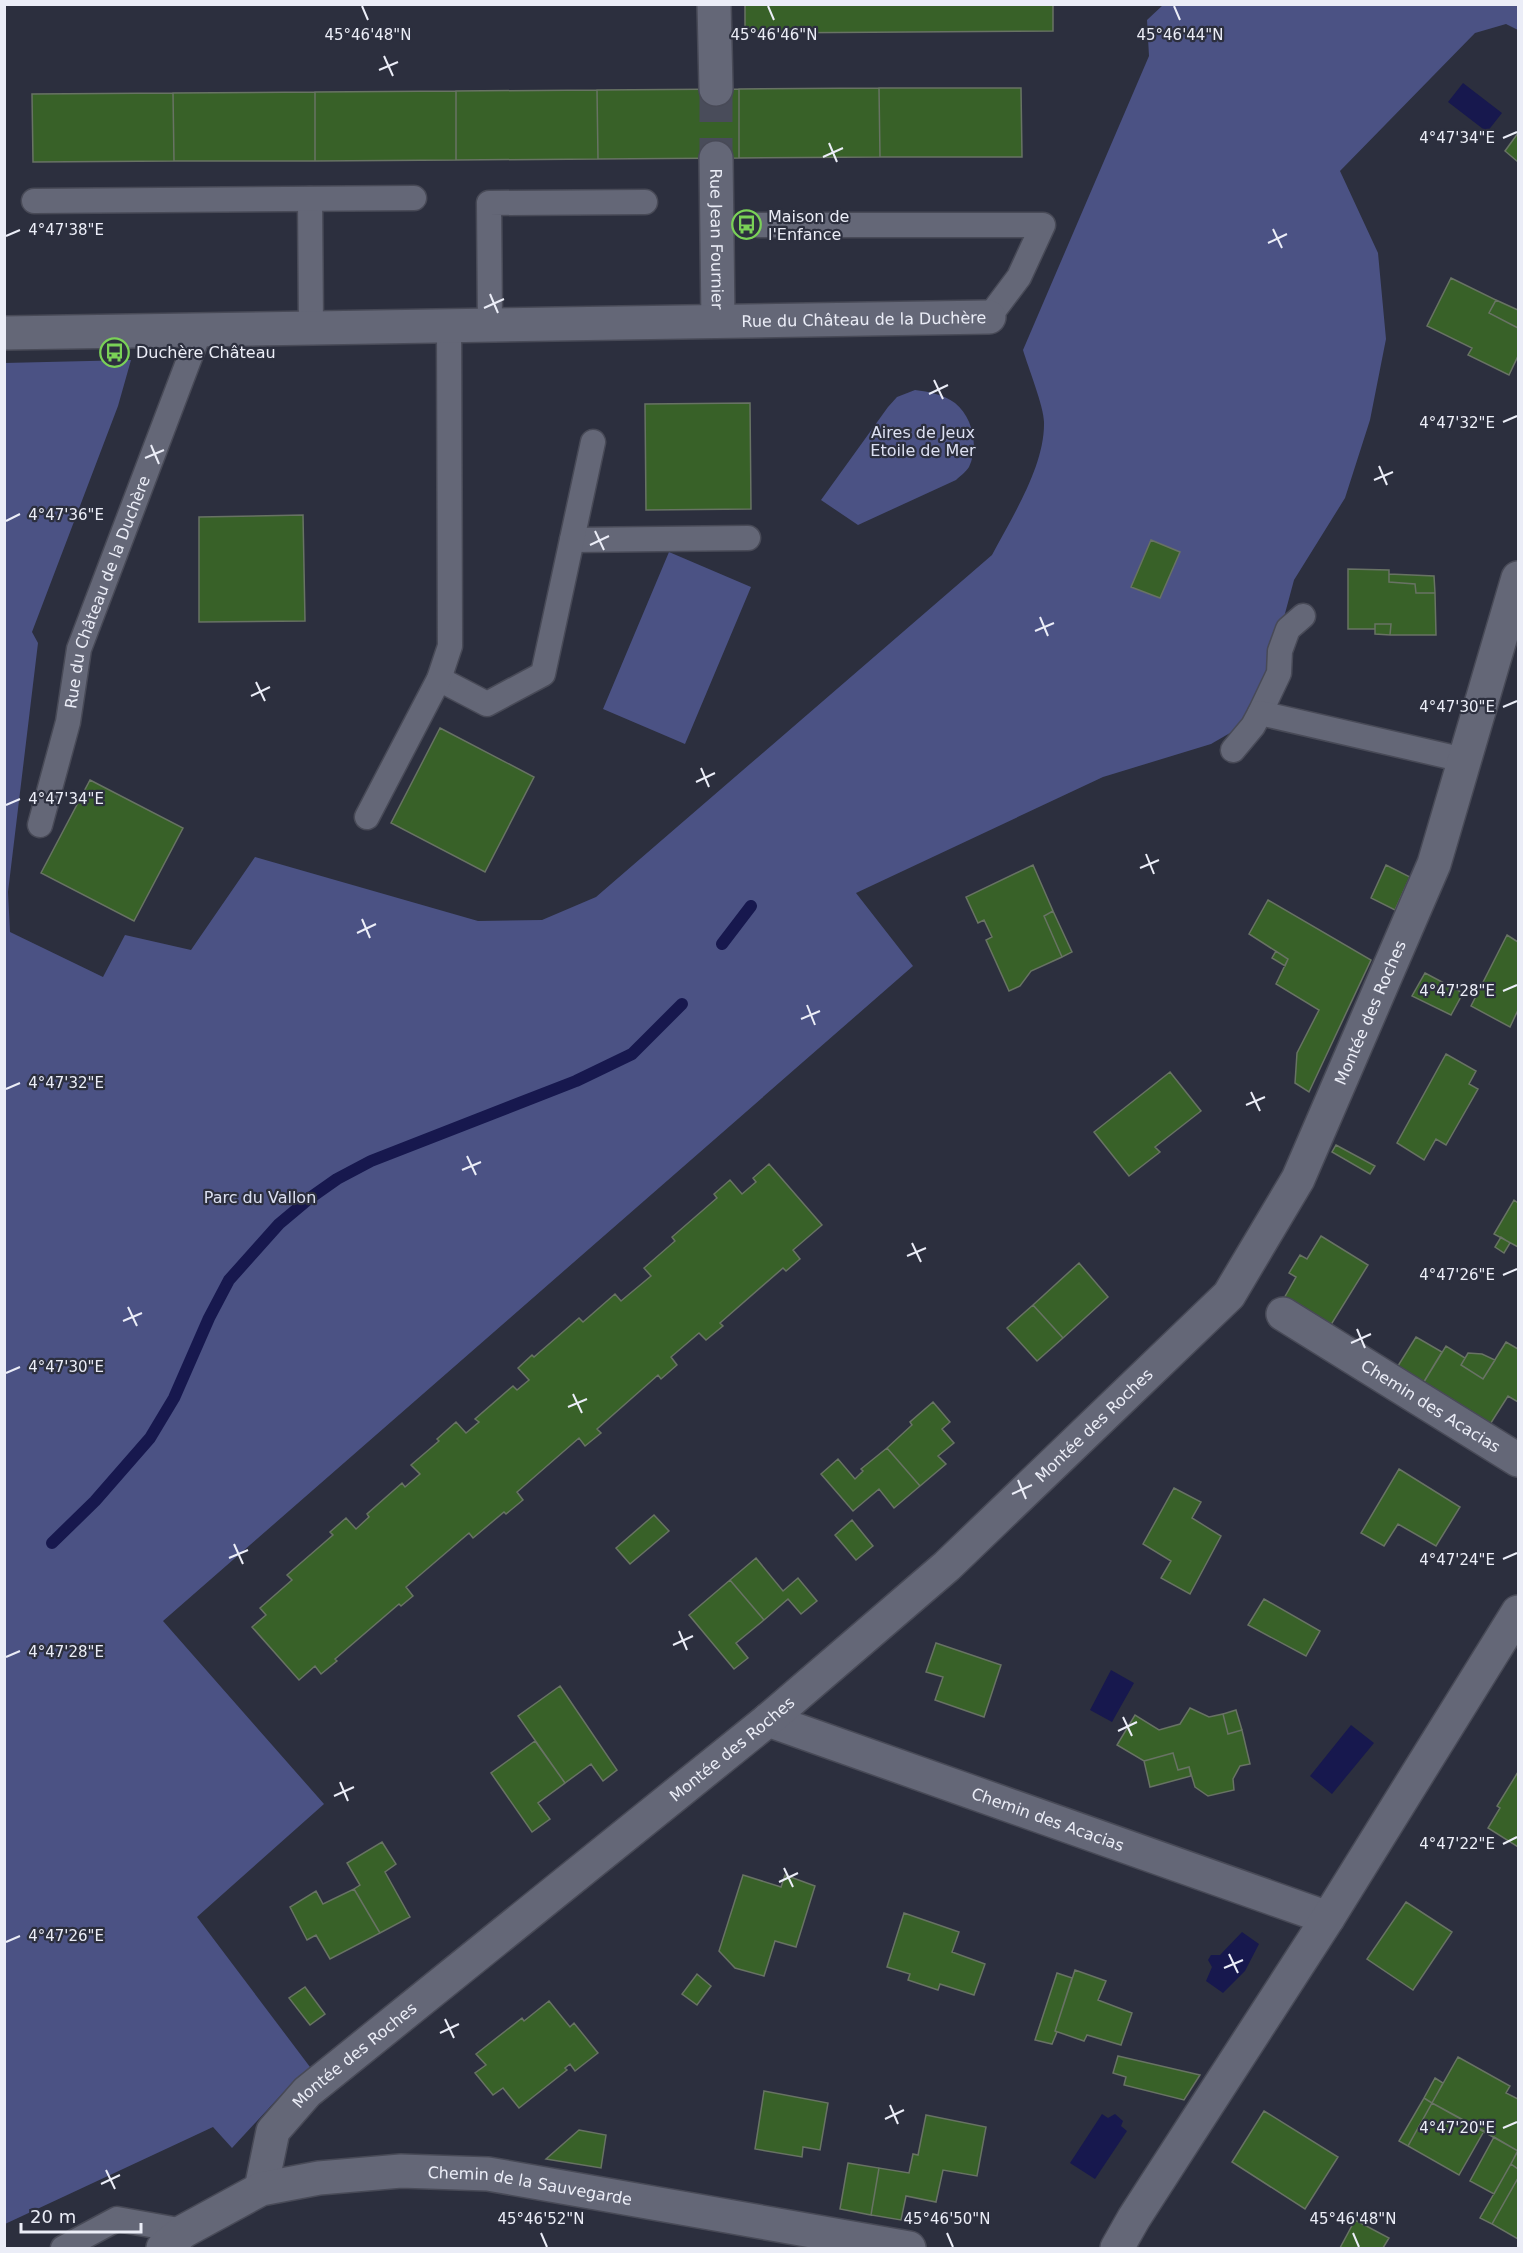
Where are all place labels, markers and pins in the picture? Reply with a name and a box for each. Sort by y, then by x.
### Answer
place label: Maison de l'Enfance [768,207,849,244]
bus stop icon: Maison de l'Enfance [731,209,763,241]
bus stop icon: Duchère Château [99,336,131,368]
place label: Duchère Château [136,343,276,362]

